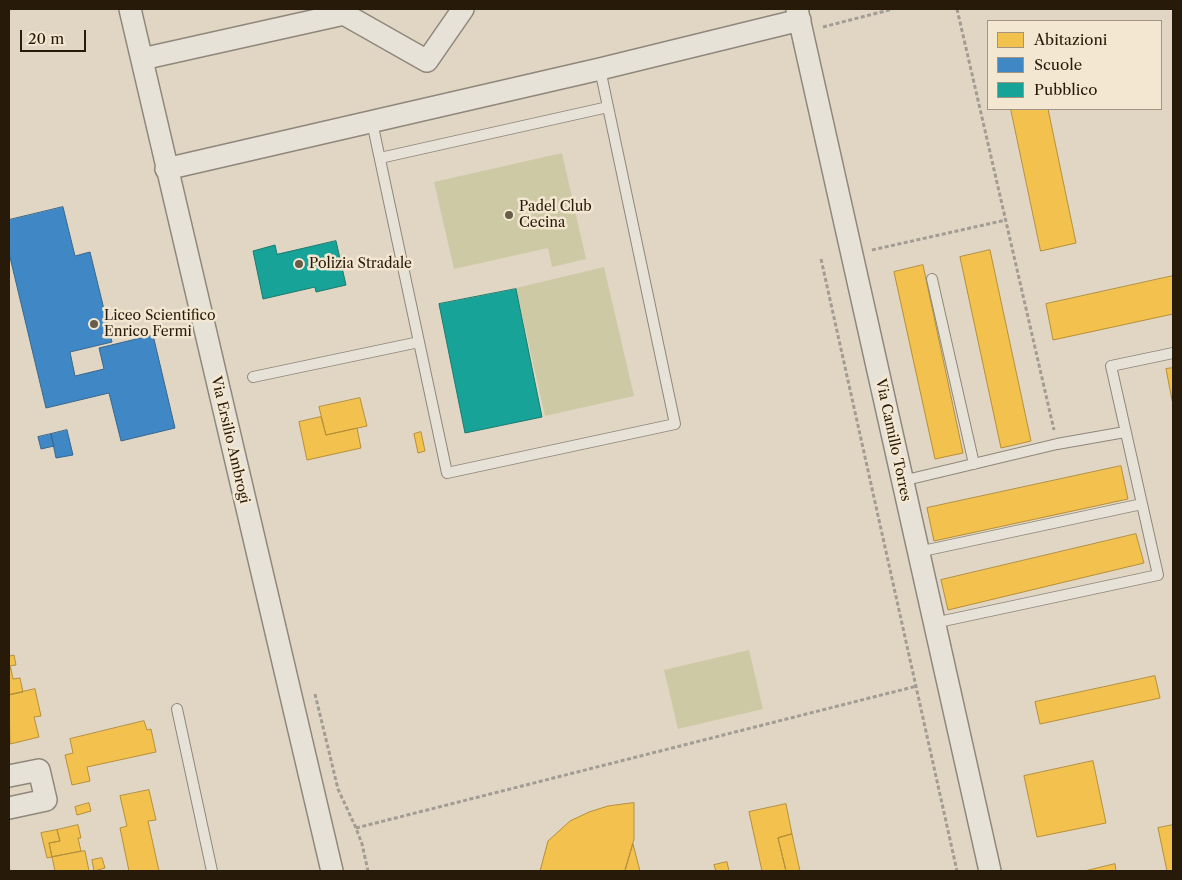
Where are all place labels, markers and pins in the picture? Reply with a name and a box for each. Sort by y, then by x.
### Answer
place label: Padel Club Cecina [519,199,592,232]
marker: Padel Club Cecina [503,209,515,221]
place label: Polizia Stradale [309,256,412,272]
marker: Polizia Stradale [293,258,305,270]
place label: Liceo Scientifico Enrico Fermi [104,308,216,341]
marker: Liceo Scientifico Enrico Fermi [88,318,100,330]

